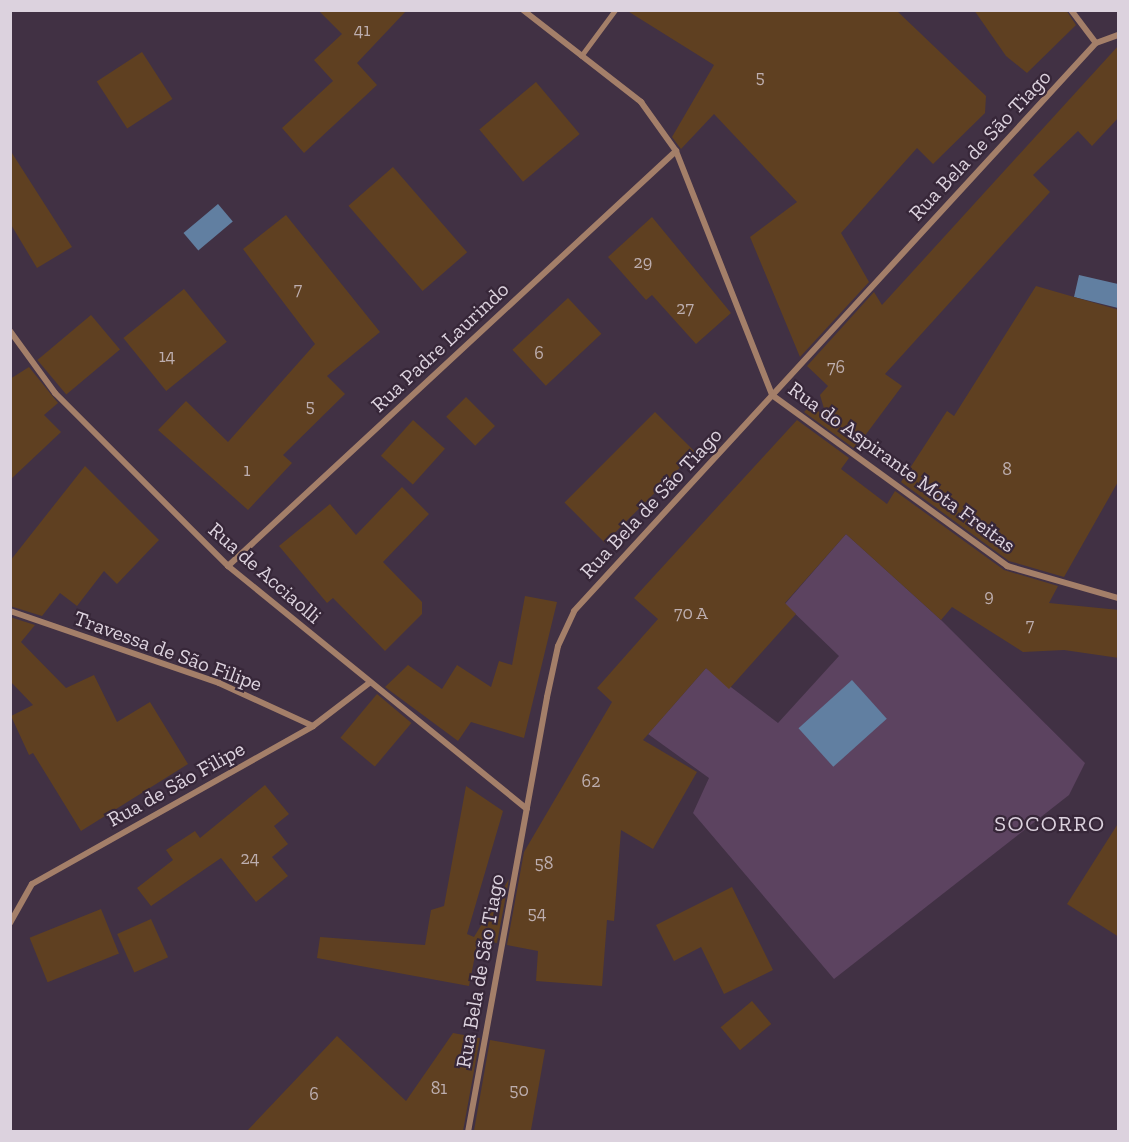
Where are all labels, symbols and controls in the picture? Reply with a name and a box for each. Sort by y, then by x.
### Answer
house number: 41 [354,19,370,41]
street label: Rua Bela de São Tiago [904,64,1056,226]
house number: 5 [755,66,765,88]
house number: 29 [634,251,652,273]
street label: Rua Padre Laurindo [366,277,514,417]
house number: 7 [294,278,302,300]
house number: 27 [676,297,694,319]
house number: 6 [534,342,544,364]
house number: 14 [159,345,175,367]
house number: 76 [827,356,845,378]
street label: Rua do Aspirante Mota Freitas [783,376,1021,558]
house number: 5 [305,395,315,417]
street label: Rua Bela de São Tiago [575,422,727,584]
house number: 8 [1002,458,1012,480]
house number: 1 [244,459,250,481]
street label: Rua de Acciaolli [203,517,327,629]
house number: 9 [984,585,994,607]
house number: 70 A [674,602,708,624]
street label: Travessa de São Filipe [71,605,265,697]
house number: 7 [1026,614,1034,636]
street label: Rua de São Filipe [103,736,249,832]
house number: 62 [582,770,600,792]
district label: SOCORRO [994,811,1106,837]
house number: 24 [241,847,259,869]
house number: 58 [535,852,553,874]
street label: Rua Bela de São Tiago [450,872,510,1070]
house number: 54 [528,902,546,924]
house number: 81 [431,1077,447,1099]
house number: 50 [509,1079,529,1101]
house number: 6 [309,1083,319,1105]

